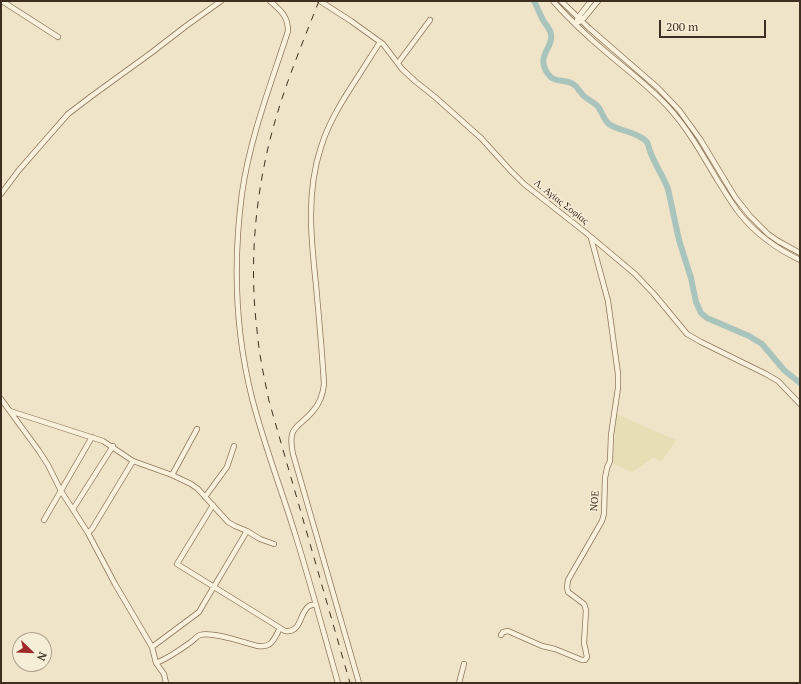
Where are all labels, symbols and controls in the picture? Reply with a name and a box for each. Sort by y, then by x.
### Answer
scale bar [661,12,768,38]
text: 200 m [666,19,698,34]
street label: Λ. Αγίας Σοφίας [531,177,591,227]
street label: NOE [588,490,602,512]
north arrow [12,632,52,672]
text: N [34,650,50,663]

